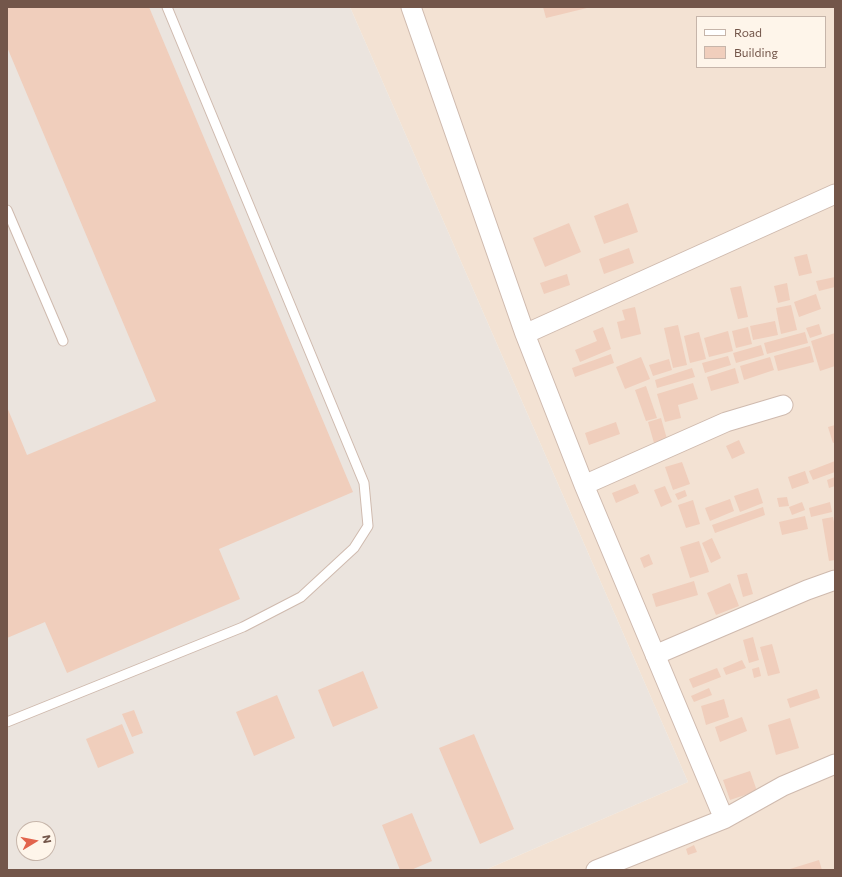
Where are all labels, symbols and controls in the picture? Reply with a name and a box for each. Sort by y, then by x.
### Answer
legend [696,16,826,68]
text: Road [734,25,762,39]
text: Building [734,45,778,59]
north arrow [16,821,56,861]
text: N [40,834,54,844]

